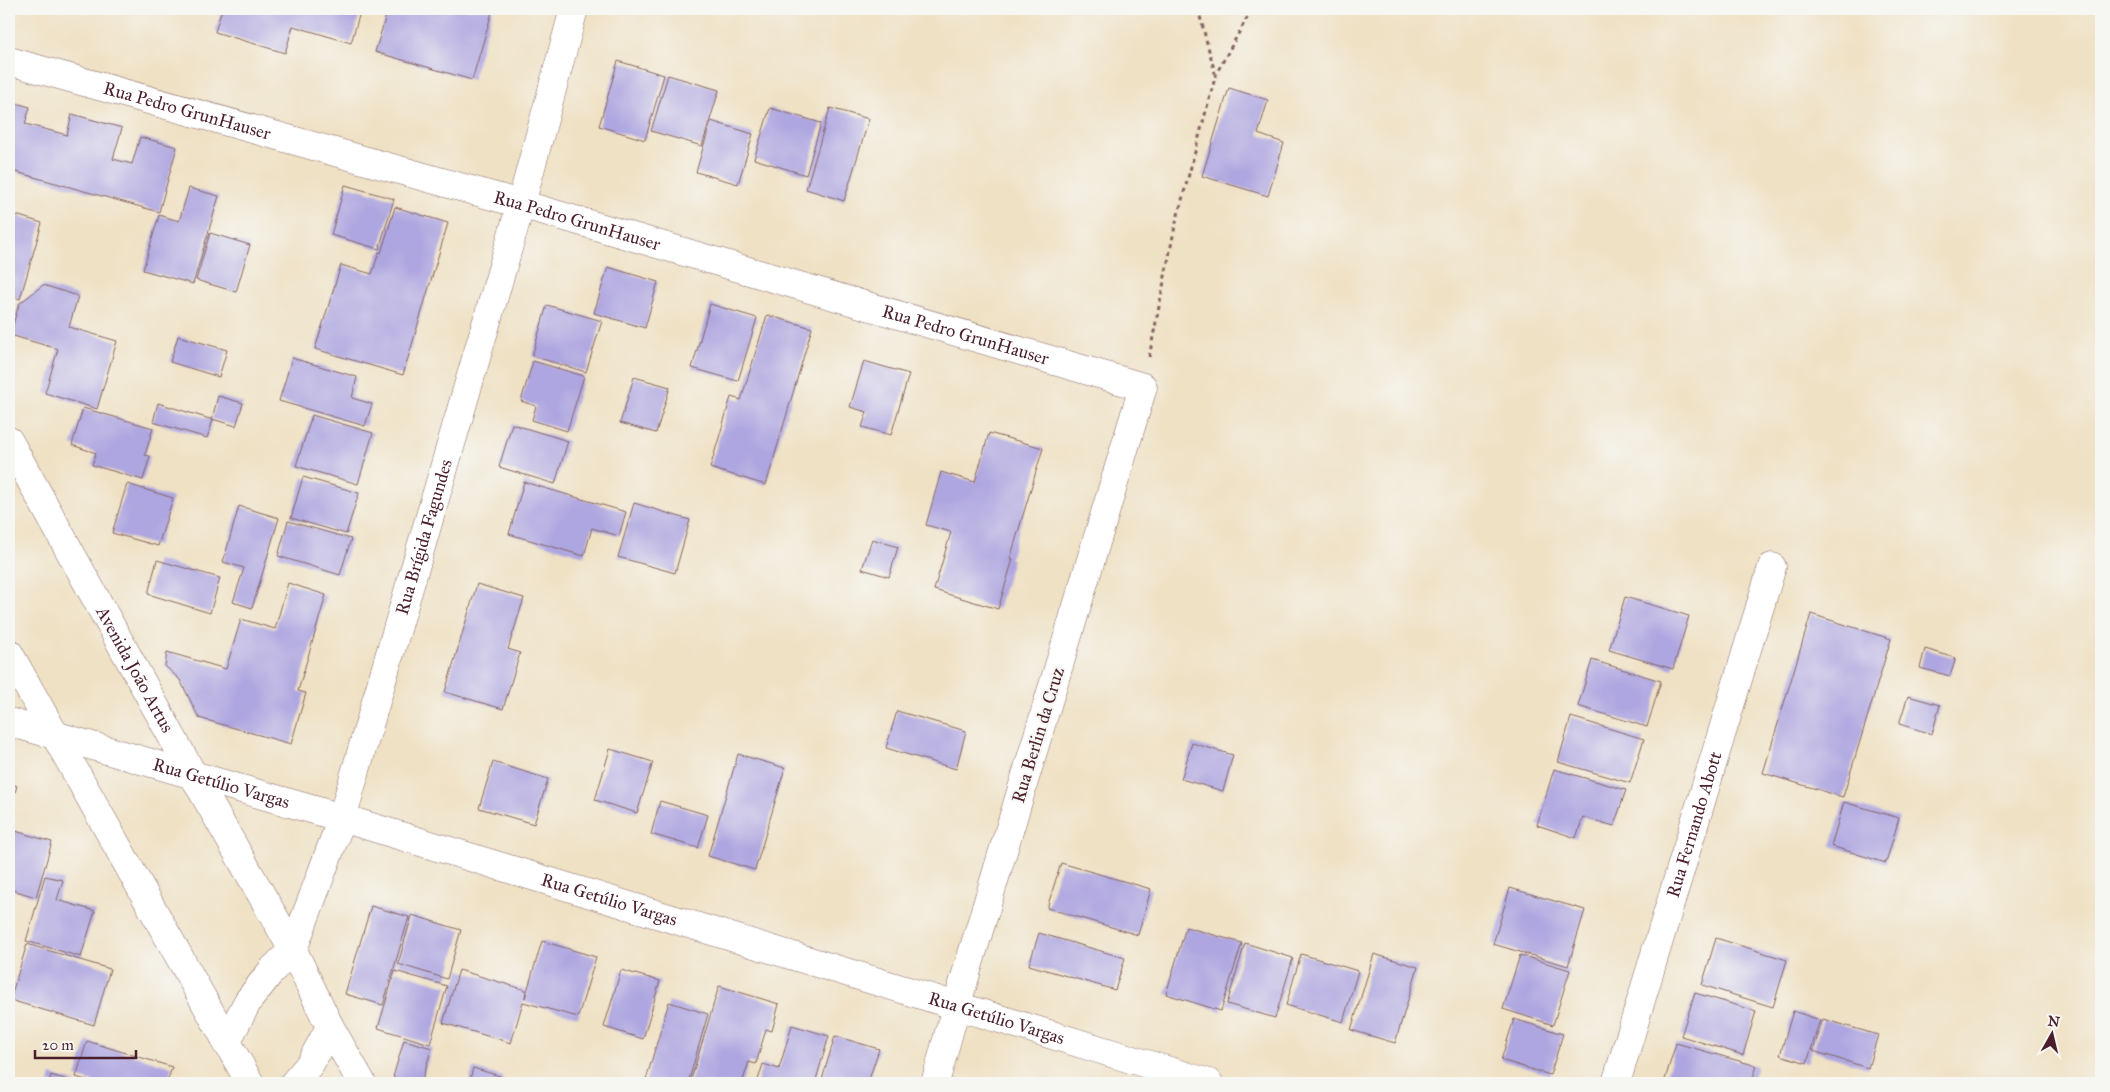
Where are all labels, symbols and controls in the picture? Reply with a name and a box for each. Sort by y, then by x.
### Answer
street label: Rua Pedro GrunHauser [101,77,274,145]
street label: Rua Pedro GrunHauser [491,186,663,255]
street label: Rua Pedro GrunHauser [880,300,1052,370]
street label: Rua Brígida Fagundes [391,457,457,617]
street label: Avenida João Artus [91,602,179,737]
street label: Rua Berlin da Cruz [1007,665,1069,805]
street label: Rua Fernando Abott [1662,748,1727,900]
street label: Rua Getúlio Vargas [150,753,292,813]
street label: Rua Getúlio Vargas [539,869,680,931]
street label: Rua Getúlio Vargas [926,987,1067,1049]
north arrow [2028,1010,2078,1060]
text: N [2047,1012,2061,1031]
scale bar [35,1027,136,1059]
text: 20 m [42,1036,74,1054]

